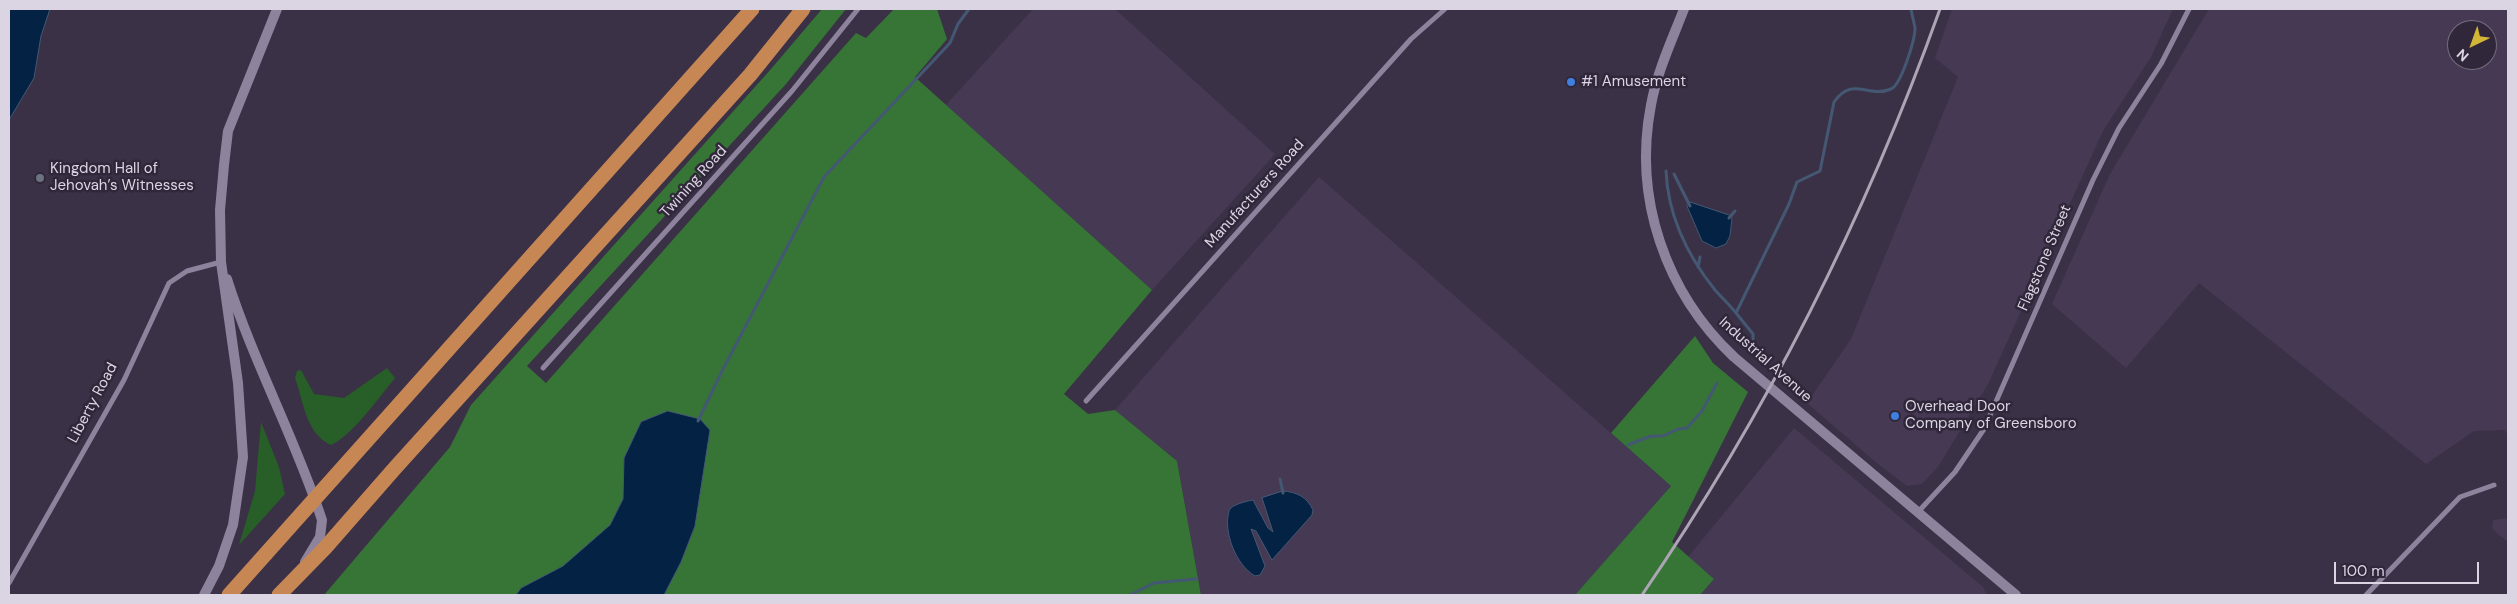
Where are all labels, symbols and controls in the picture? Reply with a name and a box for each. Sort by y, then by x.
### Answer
north arrow [2447,20,2497,70]
text: N [2453,45,2472,66]
place label: #1 Amusement [1581,73,1686,91]
marker: #1 Amusement [1565,76,1577,88]
street label: Manufacturers Road [1202,136,1308,252]
street label: Twining Road [657,142,731,222]
place label: Kingdom Hall of Jehovah’s Witnesses [50,160,194,195]
marker: Kingdom Hall of Jehovah’s Witnesses [34,172,46,184]
street label: Flagstone Street [2015,202,2075,314]
street label: Industrial Avenue [1715,314,1815,406]
street label: Liberty Road [64,360,122,446]
place label: Overhead Door Company of Greensboro [1905,398,2077,433]
marker: Overhead Door Company of Greensboro [1889,410,1901,422]
scale bar [2337,552,2482,584]
text: 100 m [2342,561,2385,581]

